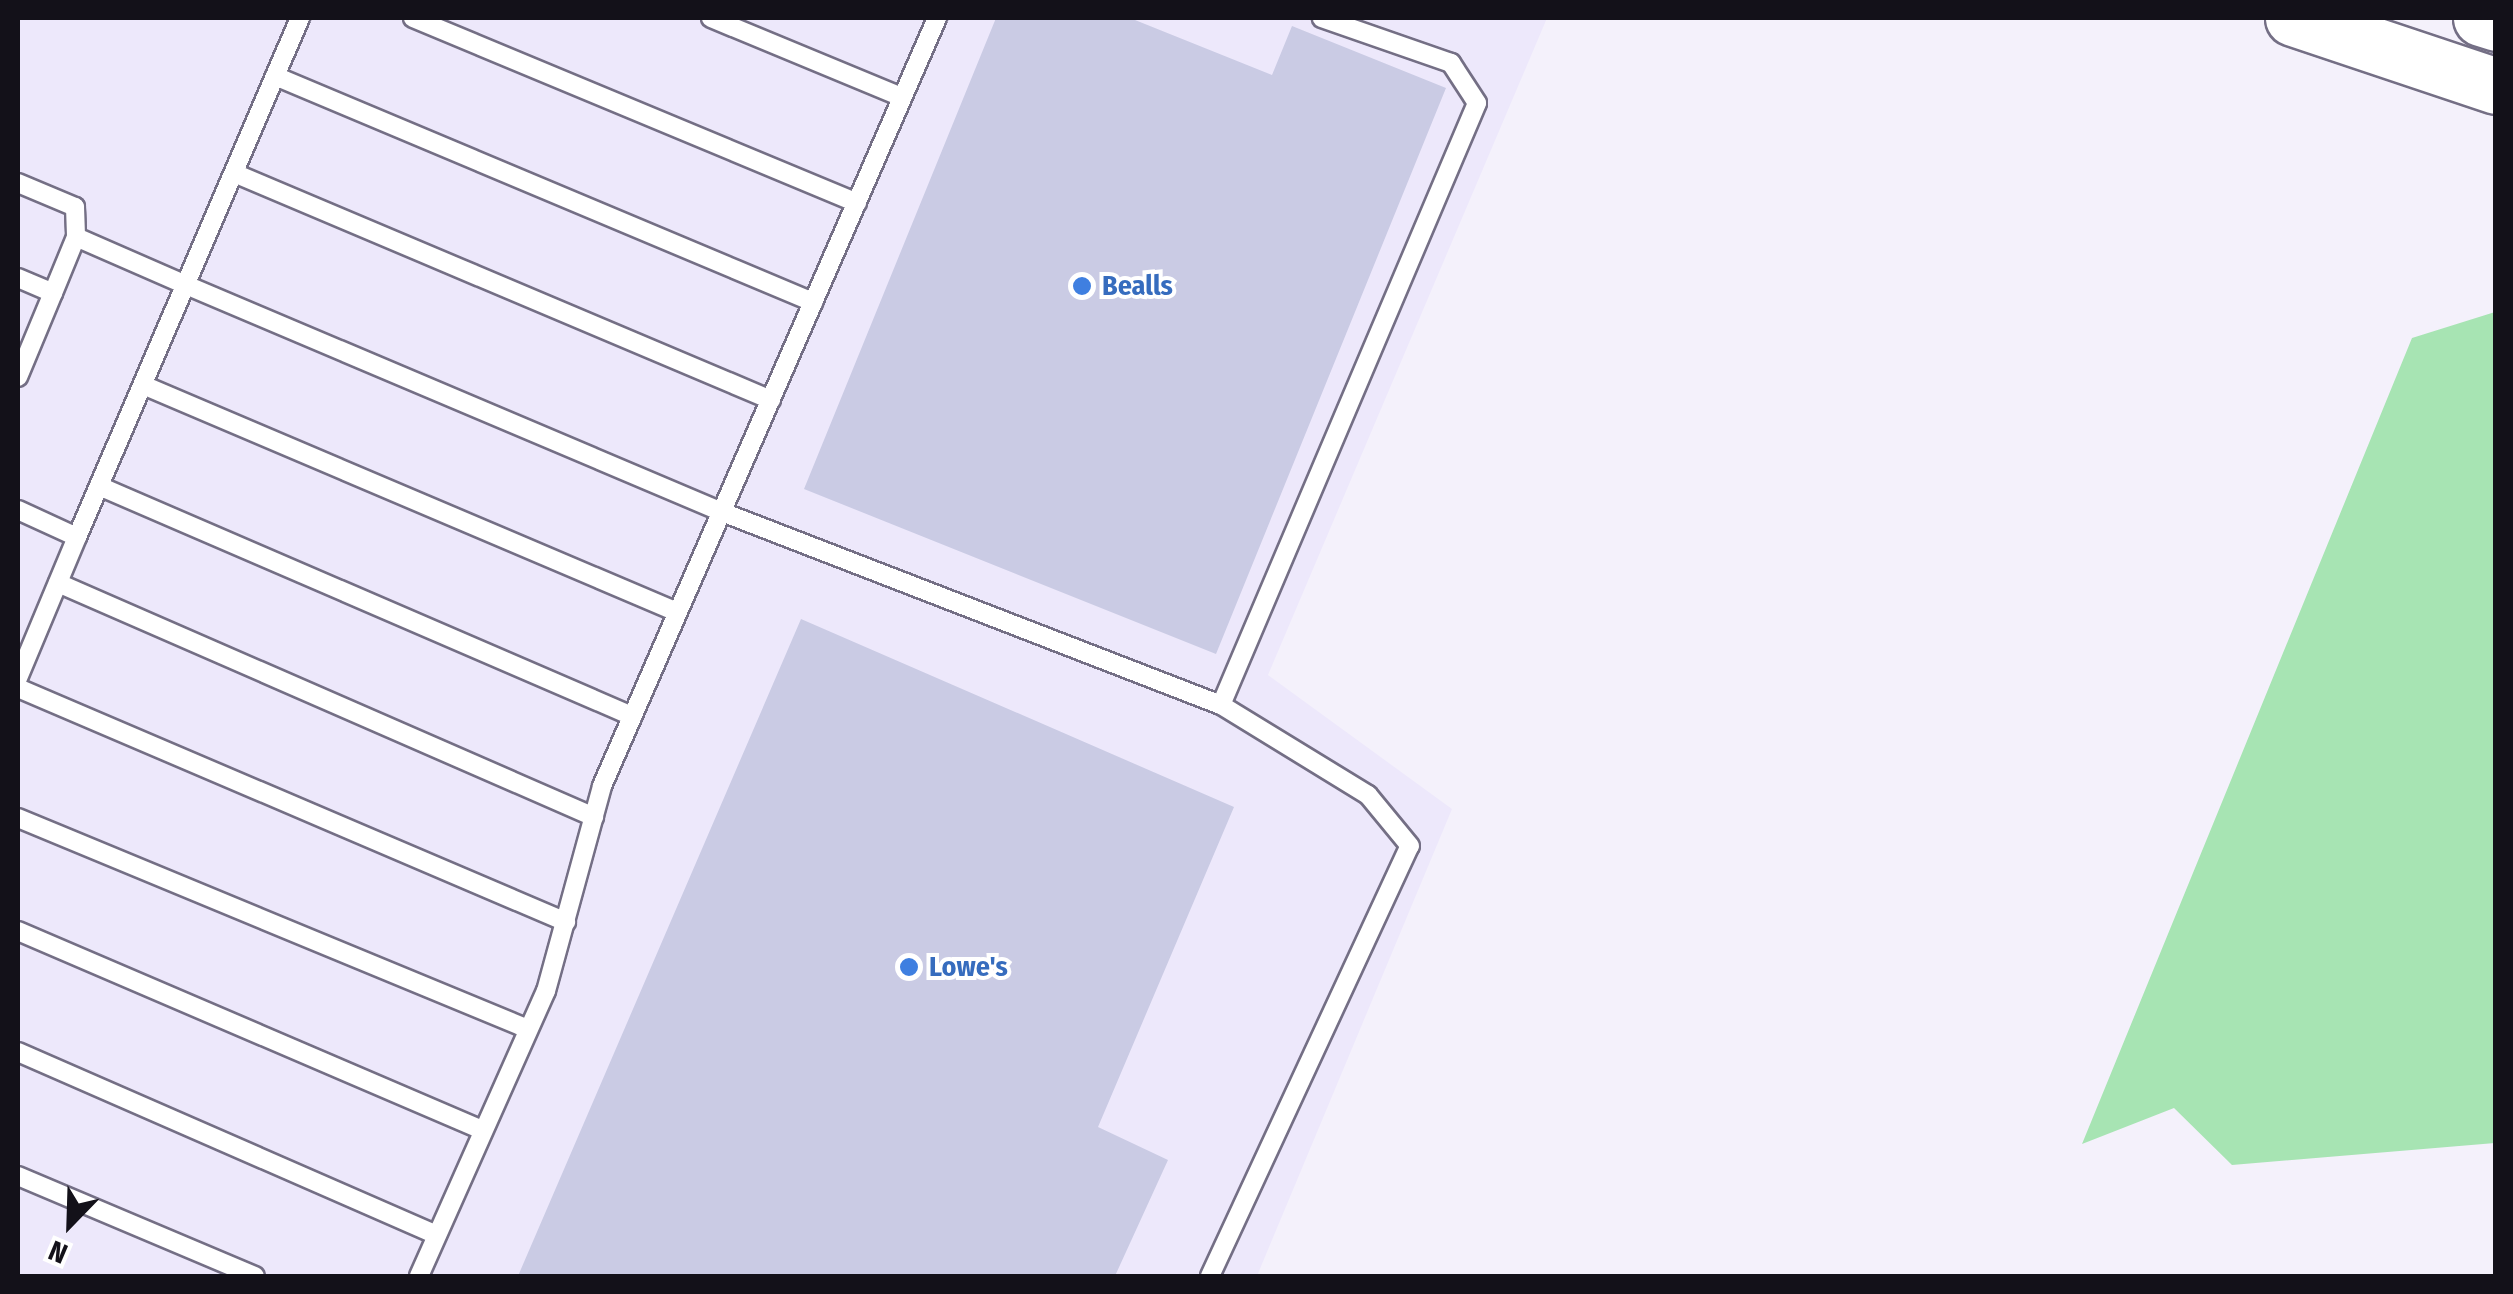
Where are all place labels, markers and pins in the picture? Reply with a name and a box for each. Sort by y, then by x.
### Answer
place label: Bealls [1102,269,1173,303]
marker: Bealls [1071,275,1093,297]
place label: Lowe's [929,950,1008,984]
marker: Lowe's [898,956,920,978]

